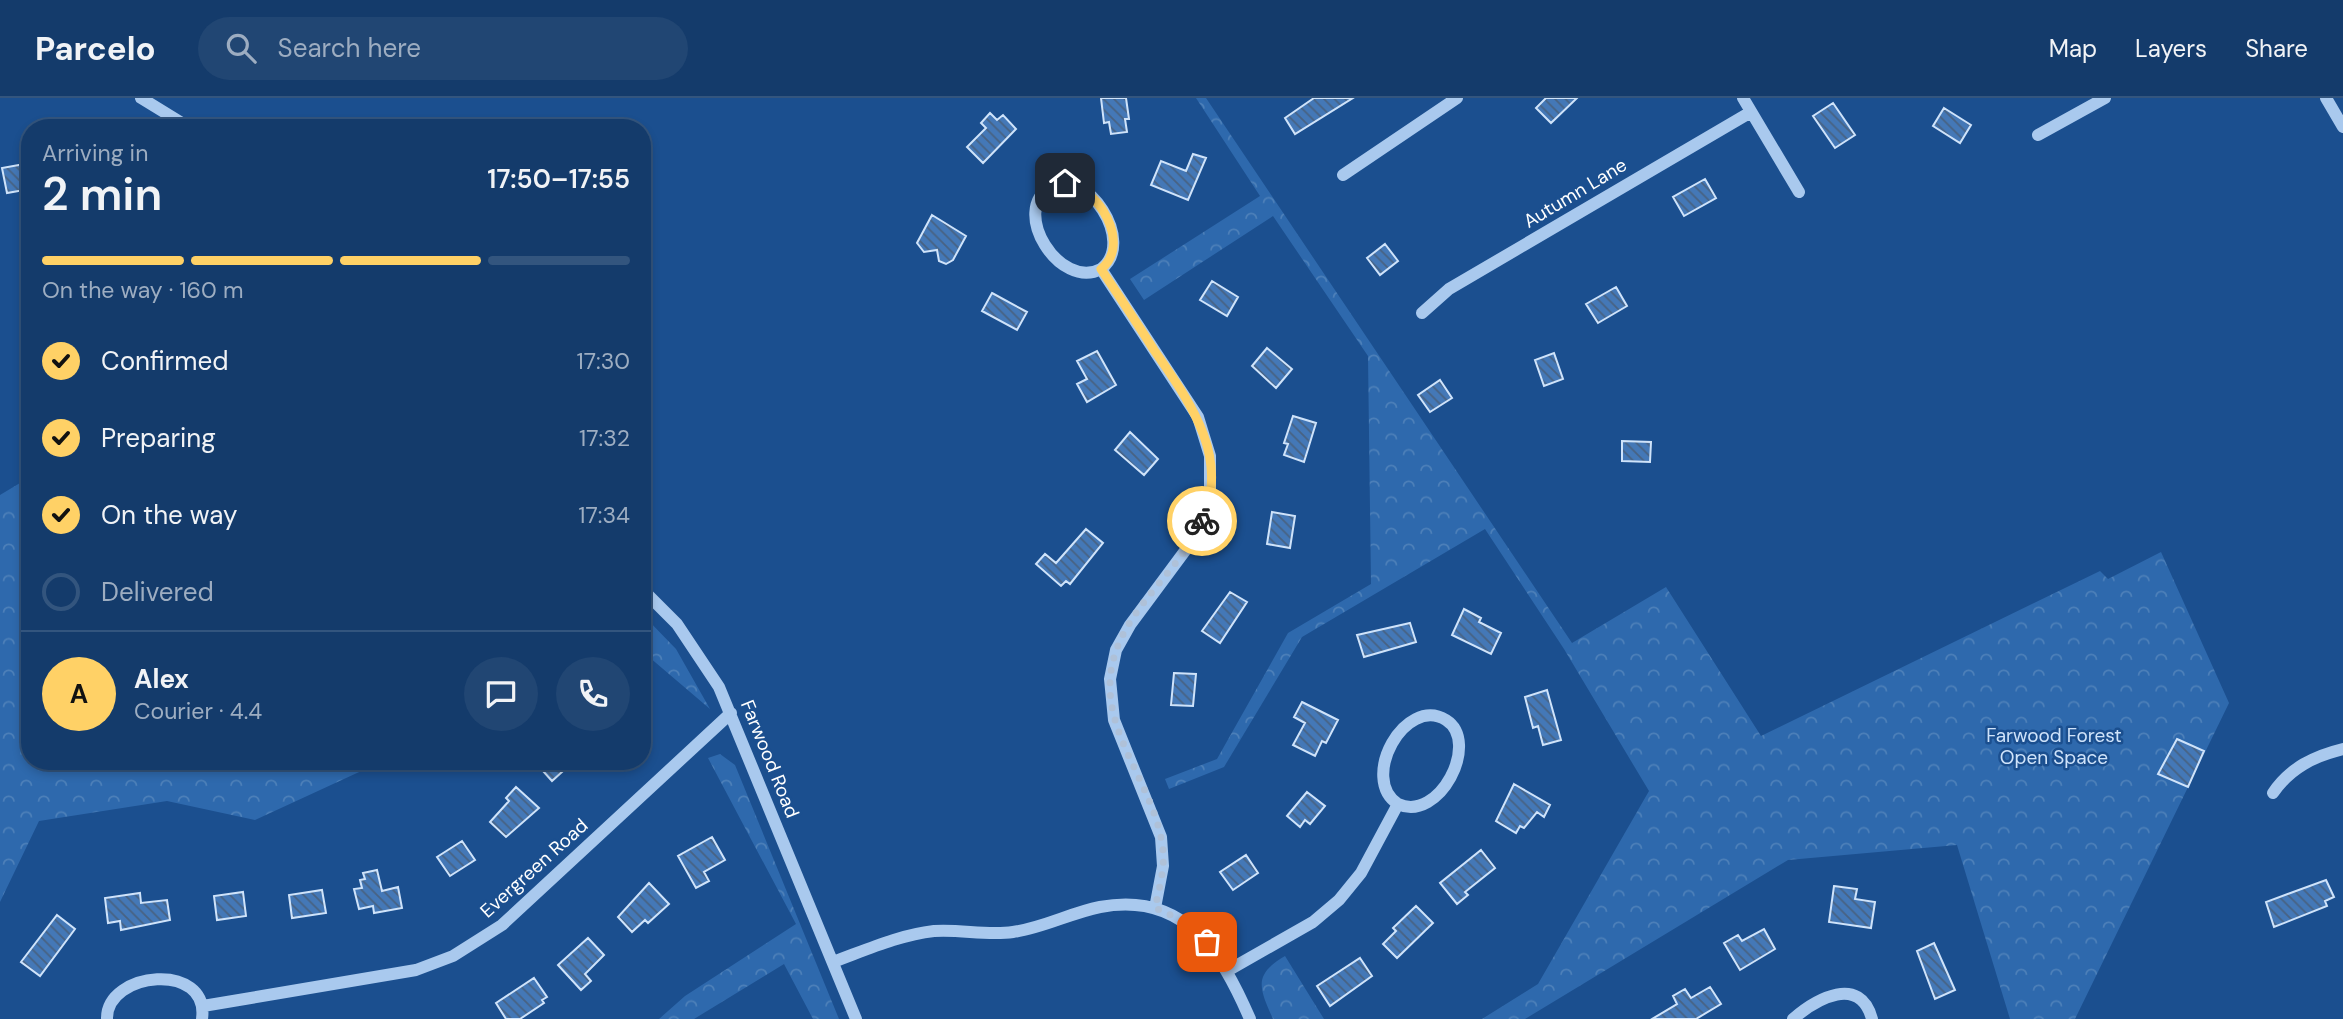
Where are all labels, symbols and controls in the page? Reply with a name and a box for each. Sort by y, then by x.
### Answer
search box [198,17,688,80]
text: Parcelo [35,27,156,70]
icon: search [222,29,260,67]
text: Search here [278,31,421,65]
text: Map [2049,33,2097,64]
text: Layers [2135,33,2207,64]
text: Share [2245,33,2308,64]
text: Arriving in [42,138,148,168]
street label: Autumn Lane [1519,152,1631,234]
pin [1035,153,1095,213]
text: 17:50–17:55 [487,162,630,196]
text: 2 min [42,164,162,224]
icon: home [1046,164,1084,202]
text: On the way · 160 m [42,275,243,305]
icon: check [42,342,80,380]
text: Confirmed [101,344,228,378]
text: 17:30 [577,346,630,376]
icon: check [42,419,80,457]
text: Preparing [101,421,216,455]
text: 17:32 [579,423,630,453]
courier [1167,486,1237,556]
icon: check [42,496,80,534]
text: On the way [101,498,237,532]
text: 17:34 [578,500,630,530]
icon: bike [1183,502,1221,540]
text: Delivered [101,575,214,609]
button: chat [464,657,538,731]
button: phone [556,657,630,731]
text: Alex [134,662,189,696]
text: A [70,677,88,711]
text: Courier · 4.4 [134,696,262,726]
street label: Farwood Road [735,696,805,822]
park label: Farwood Forest Open Space [1986,723,2122,770]
street label: Evergreen Road [475,813,593,923]
pin [1177,912,1237,972]
icon: bag [1188,923,1226,961]

